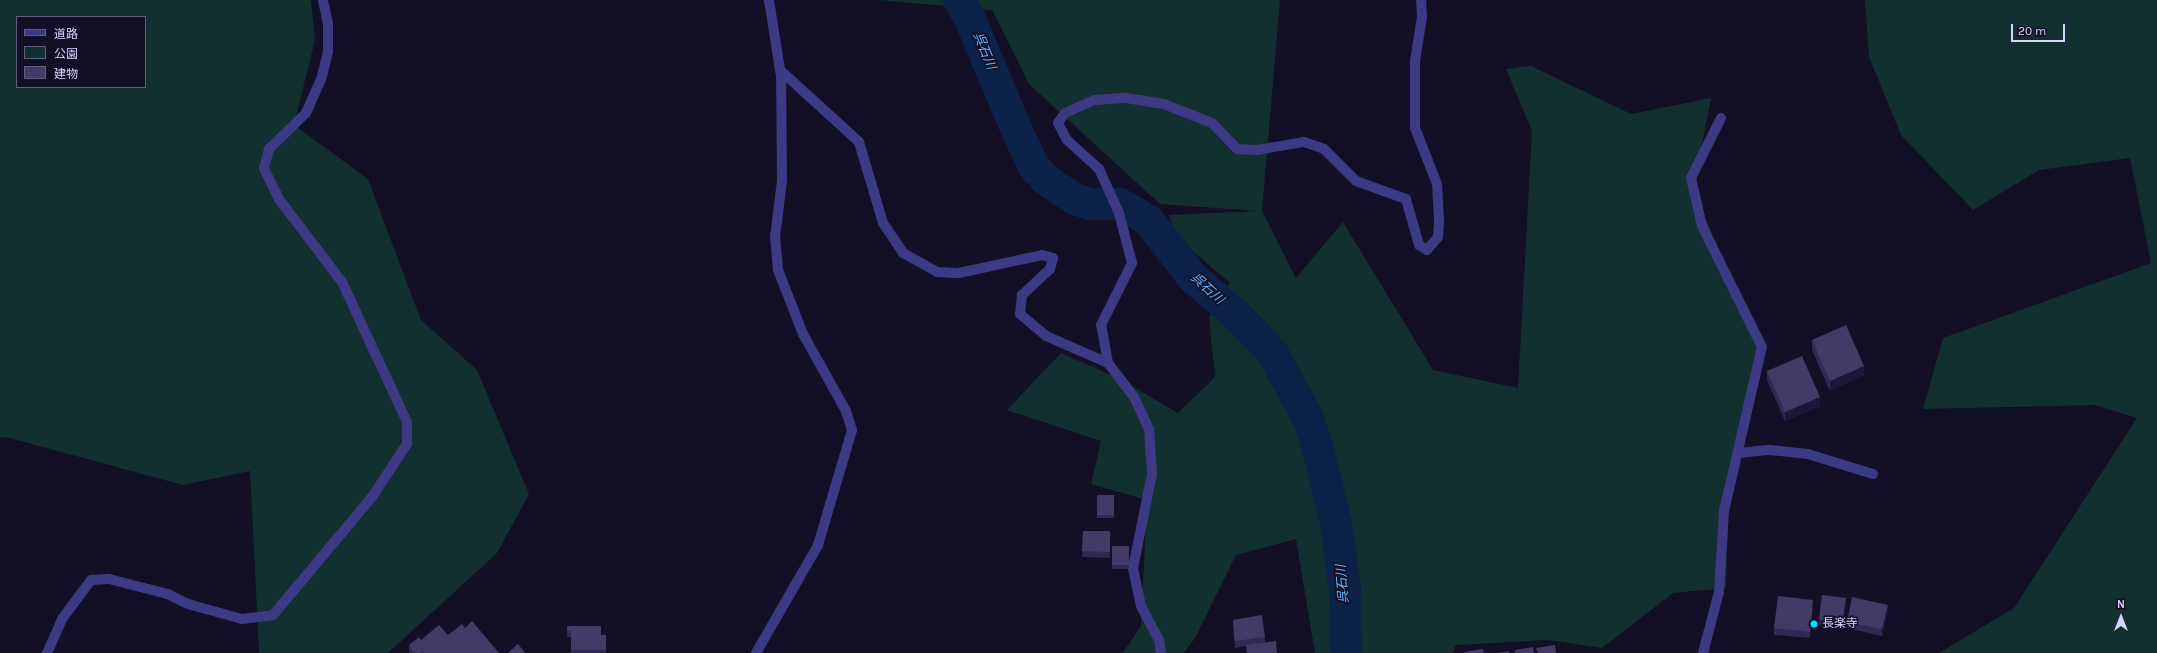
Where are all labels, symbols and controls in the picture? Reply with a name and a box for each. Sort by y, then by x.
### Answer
legend [16,16,146,88]
scale bar [2013,16,2067,42]
text: 20 m [2018,24,2046,38]
text: 道路 [54,27,78,41]
water label: 呉石川 [969,30,999,72]
text: 公園 [54,47,78,61]
text: 建物 [54,67,78,81]
water label: 呉石川 [1187,270,1227,308]
water label: 呉石川 [1334,564,1352,604]
north arrow [2101,597,2141,637]
text: N [2117,598,2125,611]
place label: 長楽寺 [1822,617,1858,631]
marker: 長楽寺 [1809,619,1819,629]

